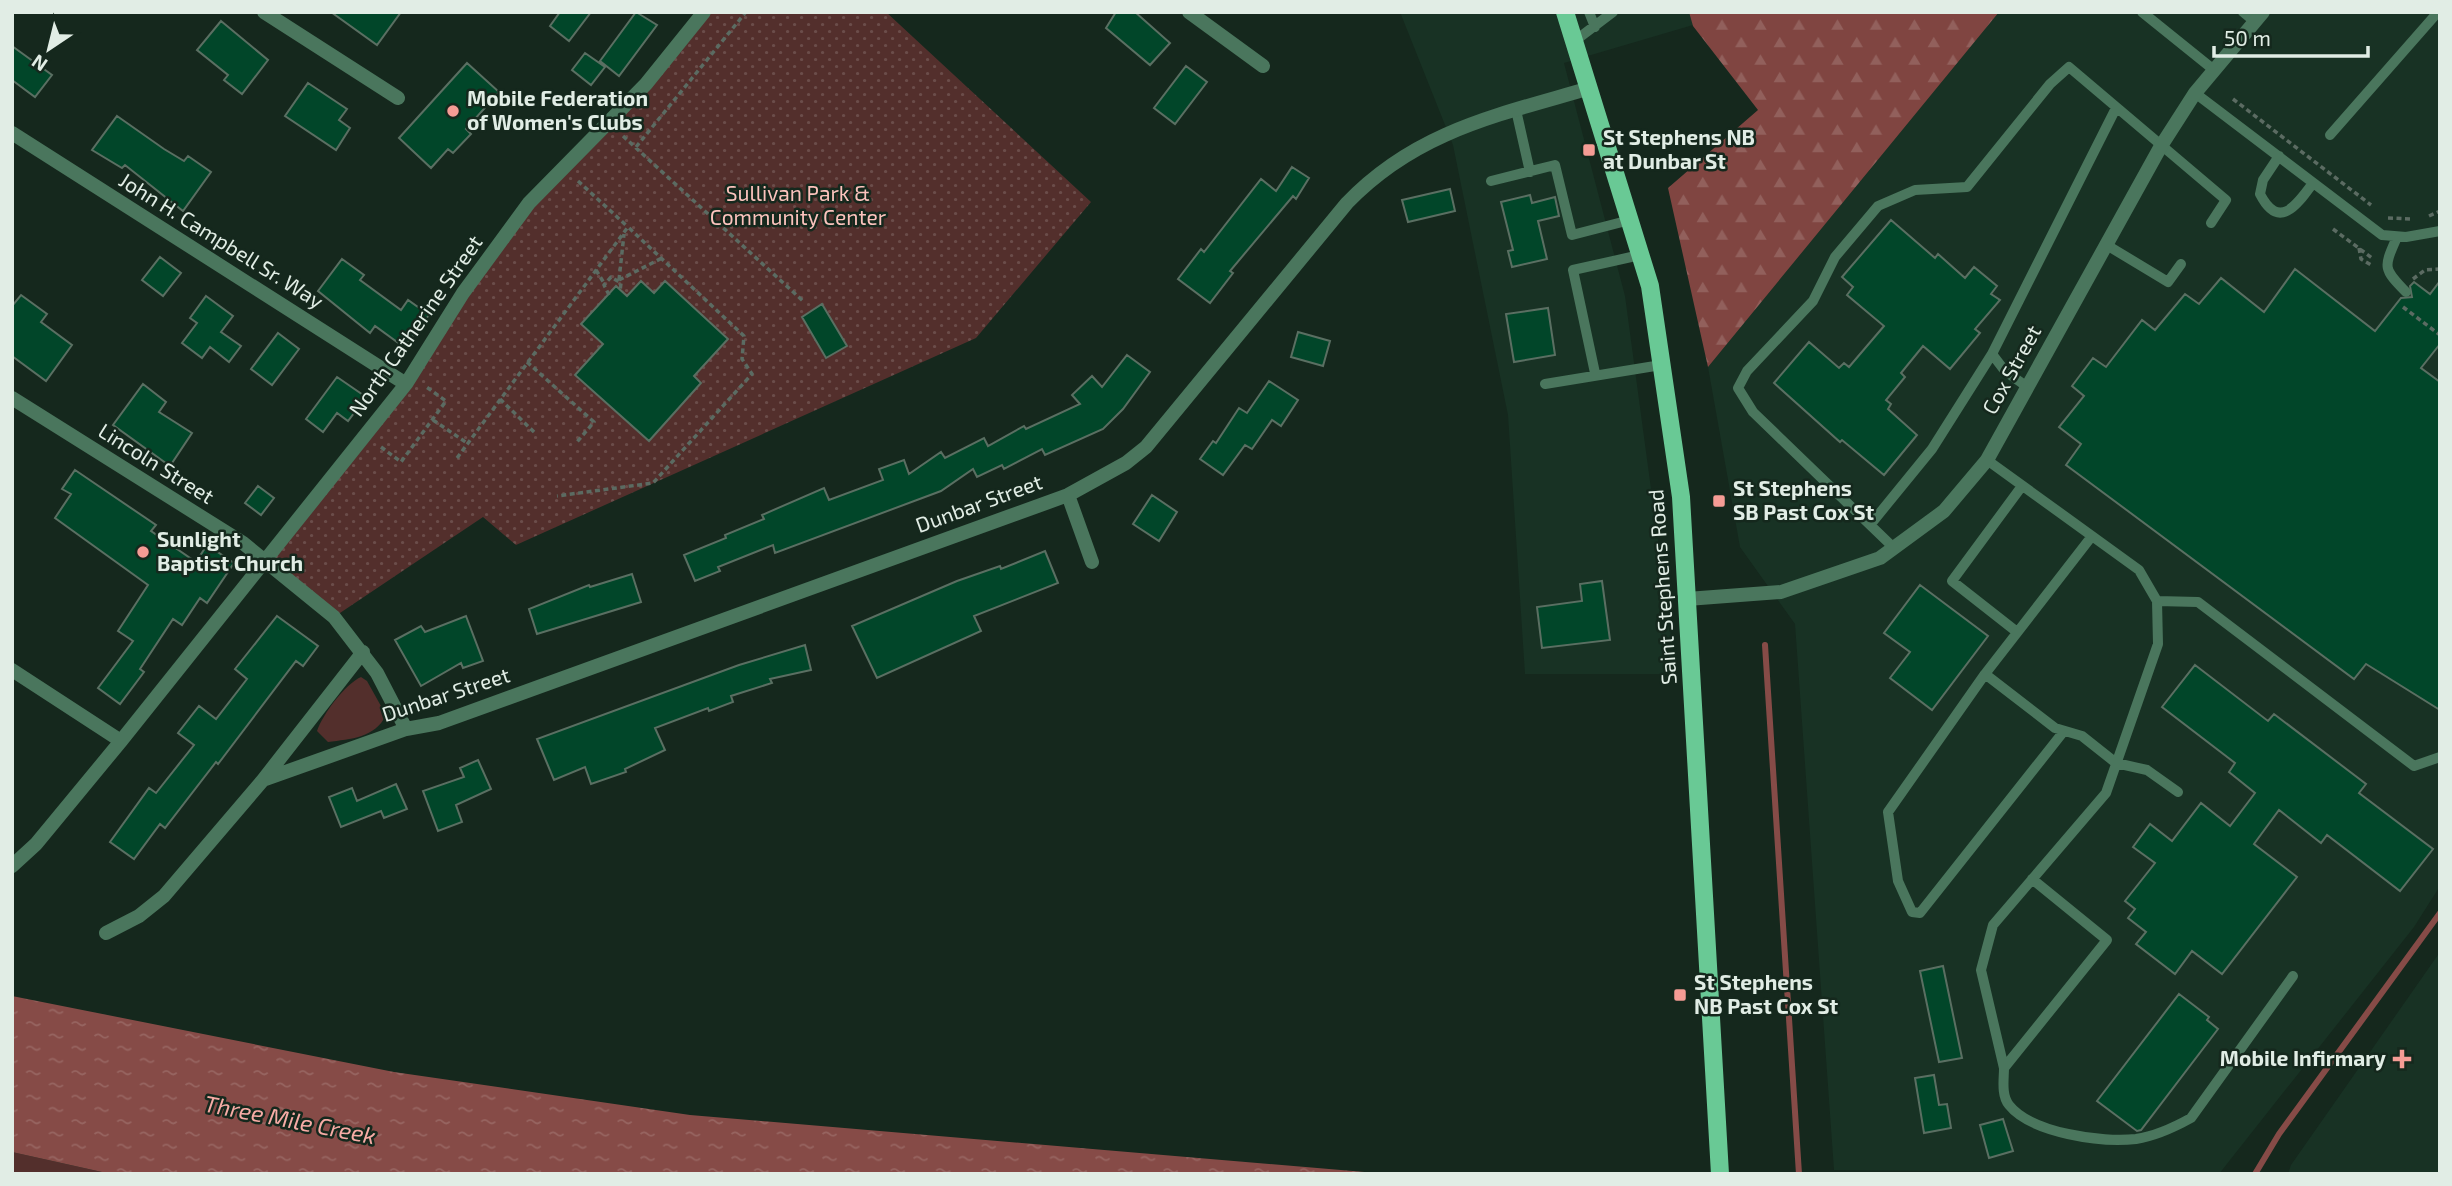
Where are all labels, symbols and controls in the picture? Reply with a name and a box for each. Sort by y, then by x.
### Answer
north arrow [14,14,84,84]
scale bar [2214,14,2368,58]
text: 50 m [2224,25,2271,50]
text: N [27,50,51,77]
place label: Mobile Federation of Women's Clubs [467,85,648,134]
marker: Mobile Federation of Women's Clubs [445,103,461,119]
place label: St Stephens NB at Dunbar St [1603,124,1755,173]
marker: St Stephens NB at Dunbar St [1581,142,1597,158]
street label: John H. Campbell Sr. Way [115,167,329,313]
park label: Sullivan Park & Community Center [710,180,887,229]
street label: North Catherine Street [343,230,487,420]
street label: Cox Street [1976,320,2045,418]
street label: Lincoln Street [94,417,219,508]
street label: Dunbar Street [912,468,1045,537]
place label: St Stephens SB Past Cox St [1733,475,1875,524]
street label: Saint Stephens Road [1642,489,1681,686]
marker: St Stephens SB Past Cox St [1711,493,1727,509]
place label: Sunlight Baptist Church [157,526,303,575]
marker: Sunlight Baptist Church [135,544,151,560]
street label: Dunbar Street [379,661,512,726]
place label: St Stephens NB Past Cox St [1694,969,1838,1018]
marker: St Stephens NB Past Cox St [1672,987,1688,1003]
place label: Mobile Infirmary [2220,1045,2386,1071]
marker: Mobile Infirmary [2392,1049,2412,1069]
water label: Three Mile Creek [202,1089,378,1149]

